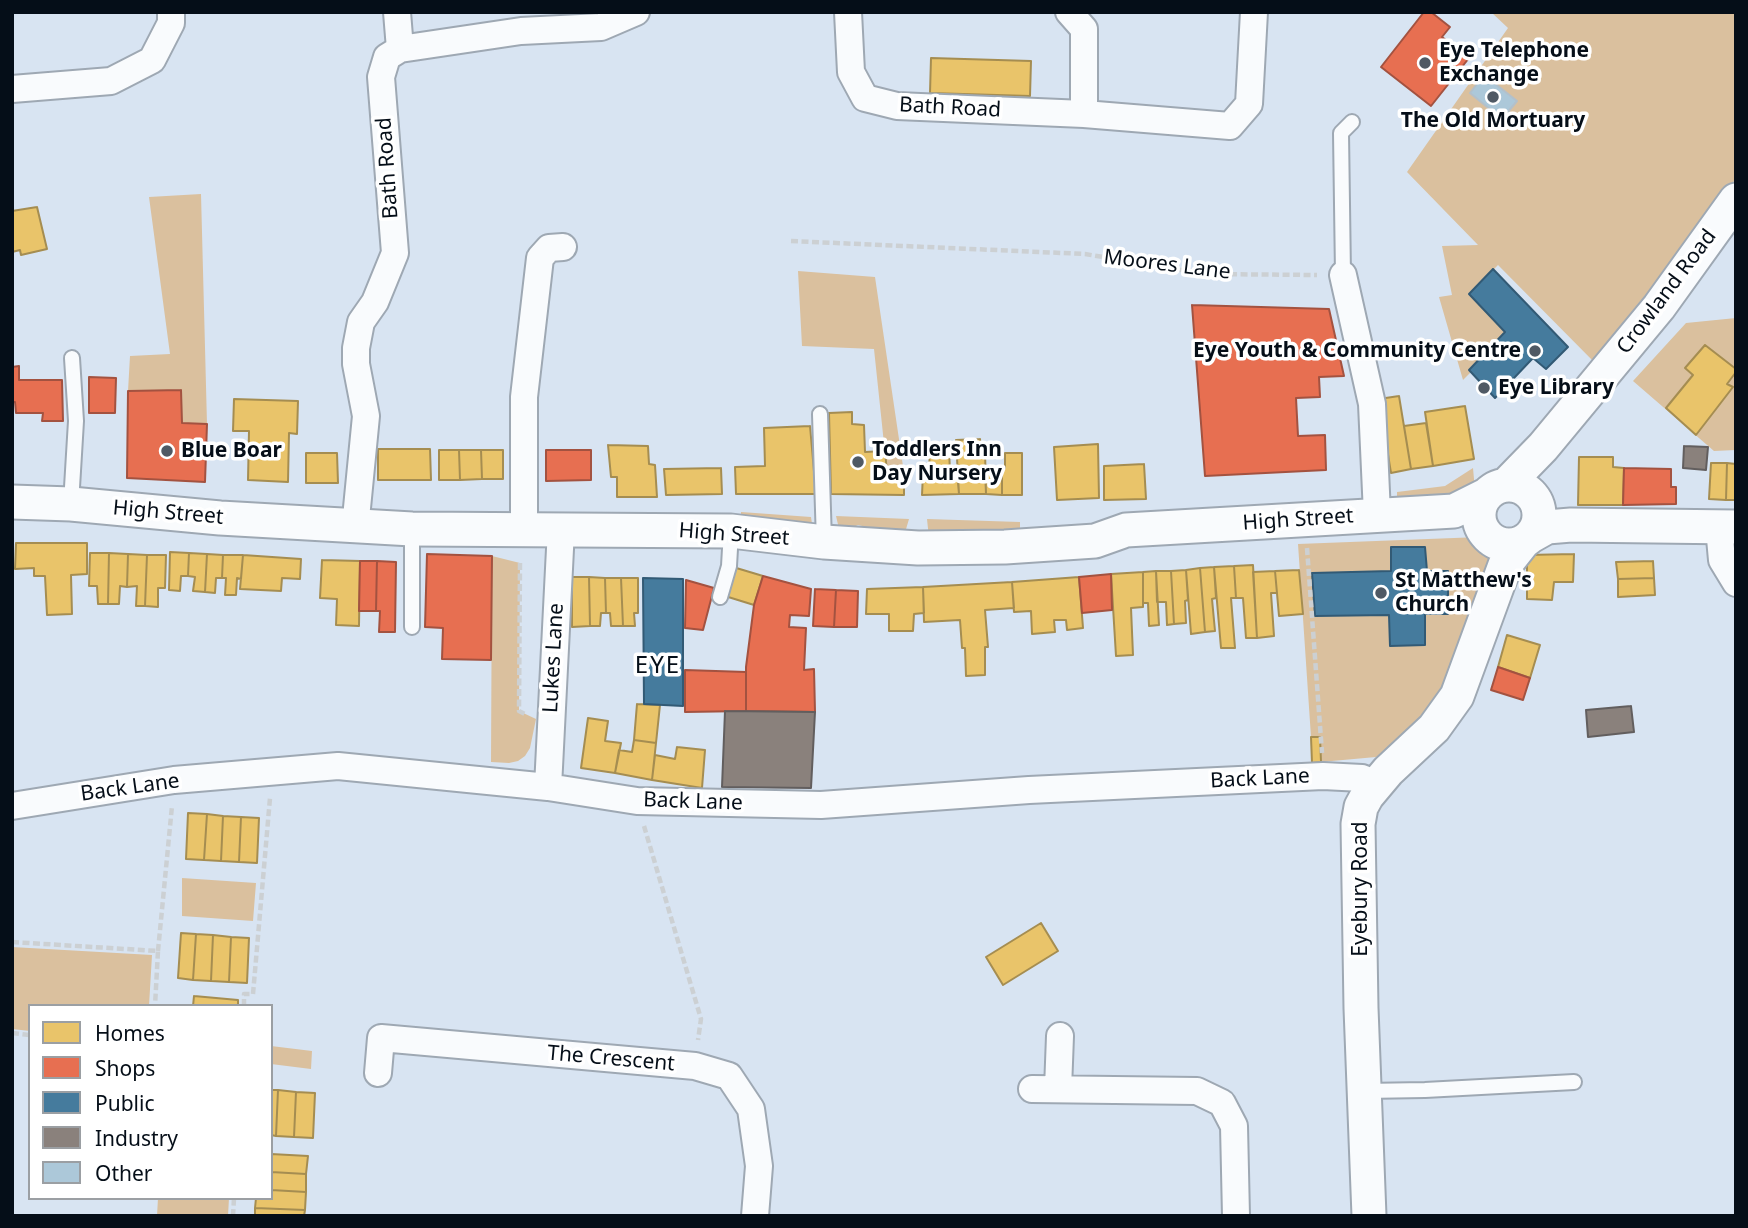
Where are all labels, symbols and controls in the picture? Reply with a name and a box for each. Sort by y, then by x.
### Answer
place label: Eye Telephone Exchange [1439,38,1589,88]
marker: Eye Telephone Exchange [1417,55,1433,71]
marker: The Old Mortuary [1485,89,1501,105]
street label: Bath Road [898,93,1002,123]
place label: The Old Mortuary [1401,108,1585,134]
street label: Bath Road [372,116,404,220]
street label: Crowland Road [1612,225,1722,359]
street label: Moores Lane [1102,245,1232,285]
place label: Eye Youth & Community Centre [1193,338,1521,364]
marker: Eye Youth & Community Centre [1527,343,1543,359]
place label: Eye Library [1498,375,1614,401]
marker: Eye Library [1476,380,1492,396]
place label: Toddlers Inn Day Nursery [872,437,1002,487]
place label: Blue Boar [181,438,282,464]
marker: Blue Boar [159,443,175,459]
marker: Toddlers Inn Day Nursery [850,454,866,470]
street label: High Street [112,496,224,530]
street label: High Street [1242,504,1354,536]
street label: High Street [678,519,790,551]
place label: St Matthew's Church [1395,568,1532,618]
marker: St Matthew's Church [1373,585,1389,601]
street label: Lukes Lane [539,602,569,714]
district label: EYE [635,652,681,680]
street label: Back Lane [1210,764,1310,794]
street label: Back Lane [79,769,181,807]
street label: Back Lane [643,788,743,816]
street label: Eyebury Road [1348,821,1374,957]
legend [28,1004,273,1200]
text: Homes [95,1019,165,1047]
street label: The Crescent [546,1041,676,1077]
text: Shops [95,1054,155,1082]
text: Public [95,1089,155,1117]
text: Industry [95,1124,178,1152]
text: Other [95,1159,152,1187]

